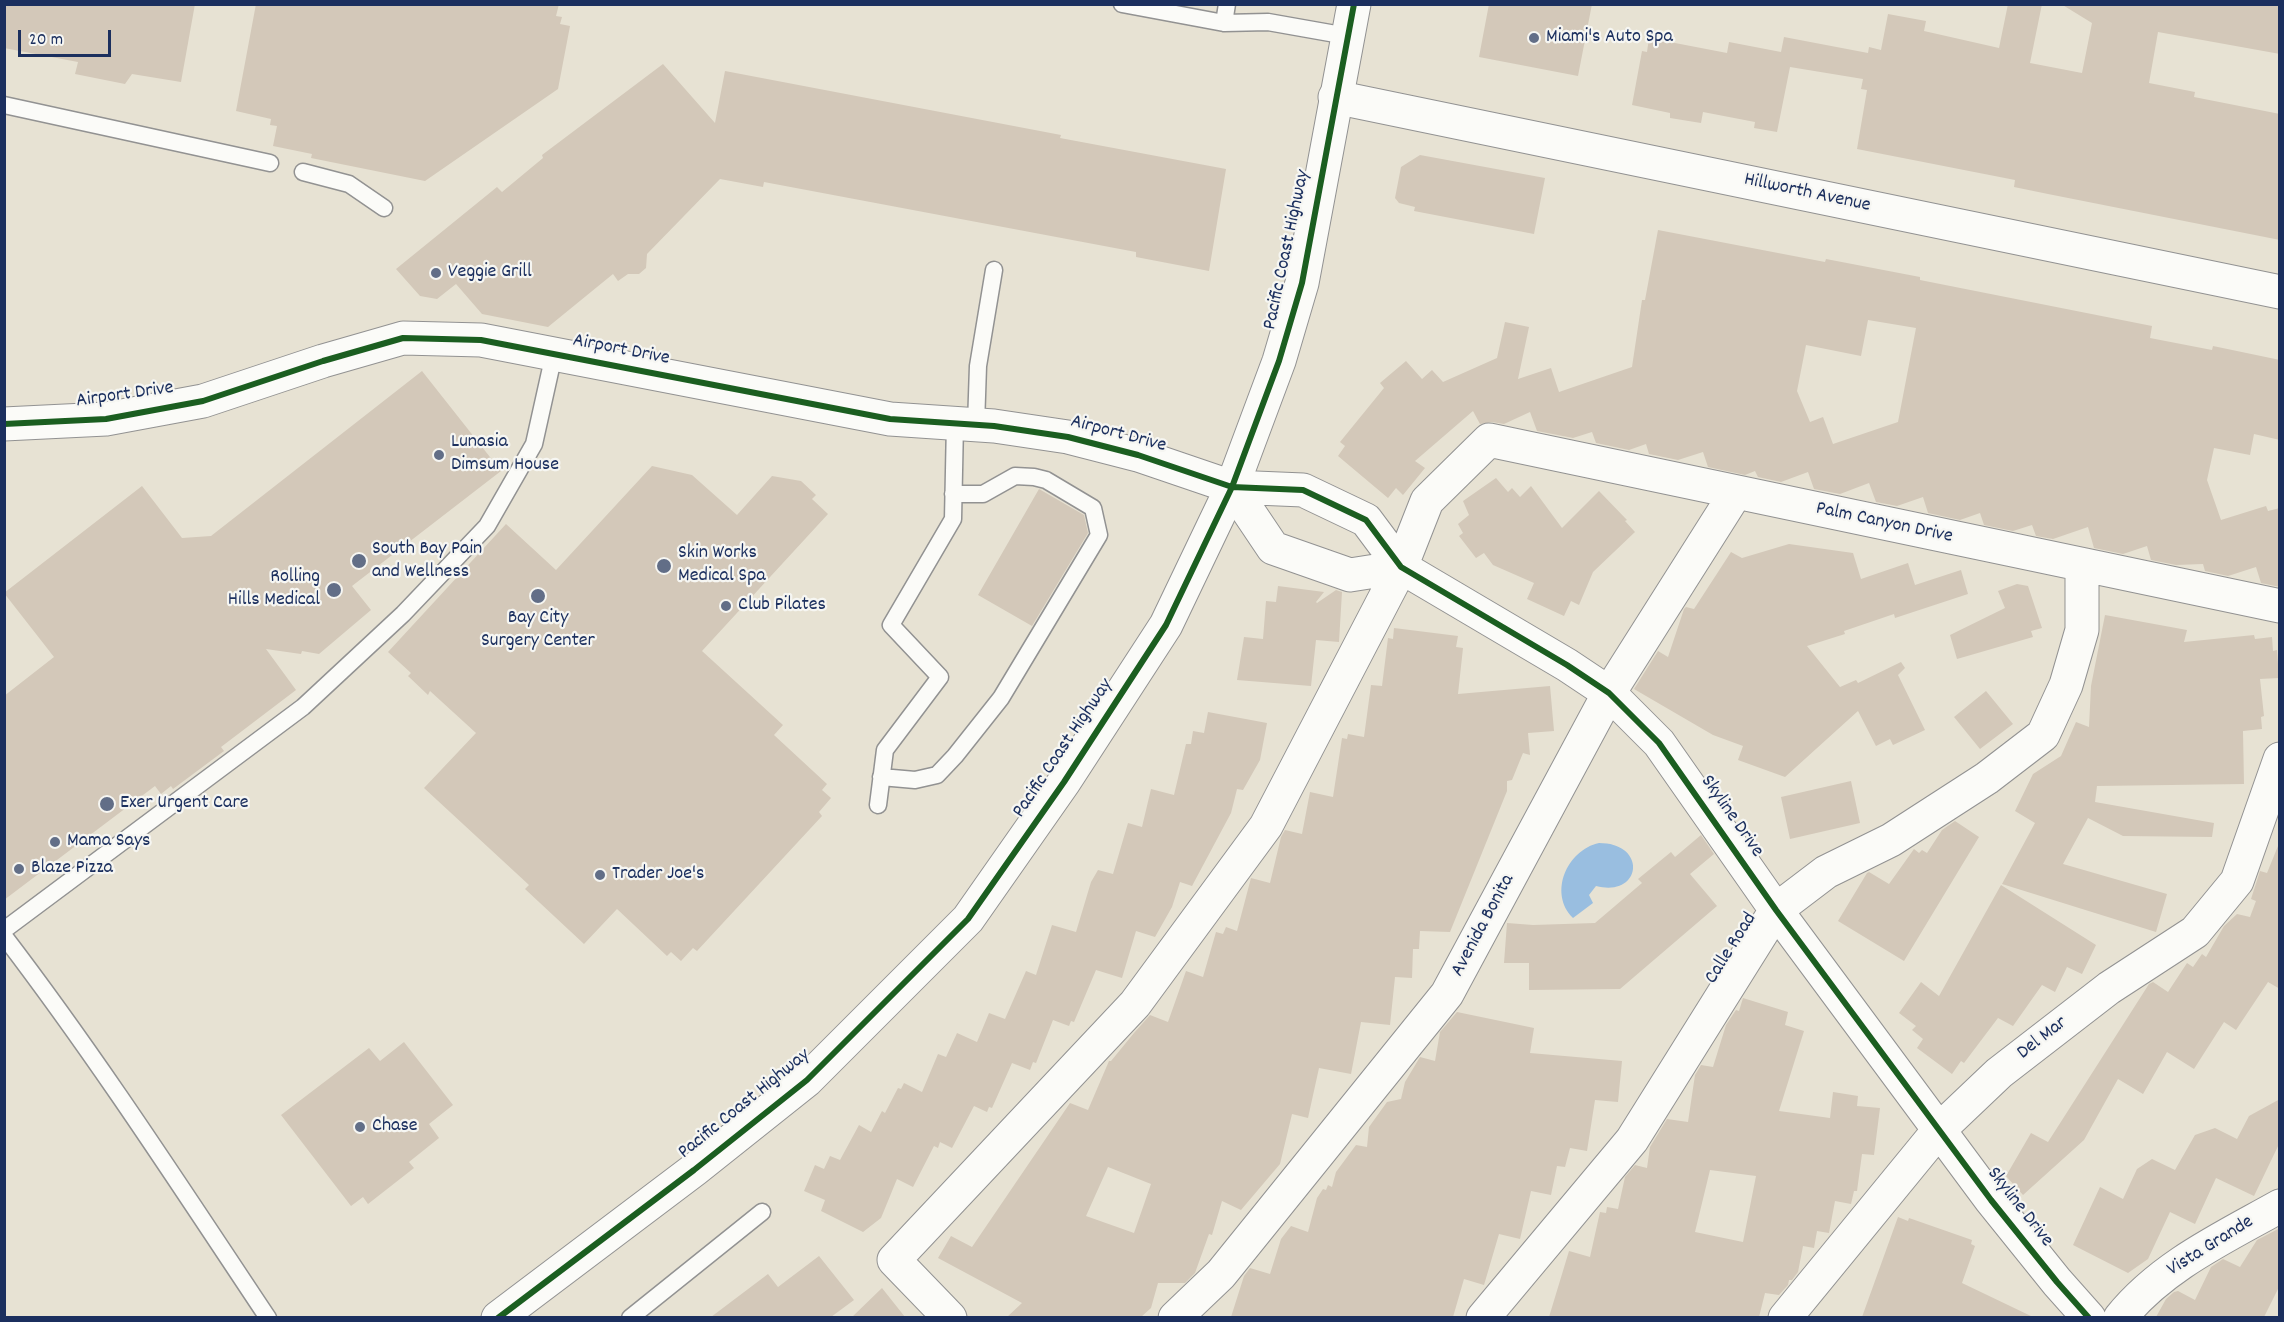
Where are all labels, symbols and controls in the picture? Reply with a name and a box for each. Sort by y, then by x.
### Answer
scale bar [21,18,114,56]
place label: Miami's Auto Spa [1546,26,1673,50]
text: 20 m [29,28,63,53]
marker: Miami's Auto Spa [1527,31,1541,45]
street label: Pacific Coast Highway [1259,168,1317,332]
street label: Hillworth Avenue [1742,169,1872,219]
place label: Veggie Grill [448,261,532,285]
marker: Veggie Grill [429,266,443,280]
street label: Airport Drive [571,330,671,372]
street label: Airport Drive [75,377,175,415]
street label: Airport Drive [1068,411,1168,459]
place label: Lunasia Dimsum House [451,431,559,478]
marker: Lunasia Dimsum House [432,448,446,462]
street label: Palm Canyon Drive [1813,498,1955,550]
place label: South Bay Pain and Wellness [372,538,482,585]
place label: Skin Works Medical Spa [678,542,766,589]
marker: South Bay Pain and Wellness [350,552,368,570]
marker: Skin Works Medical Spa [655,557,673,575]
place label: Rolling Hills Medical [228,566,320,613]
marker: Rolling Hills Medical [325,581,343,599]
marker: Bay City Surgery Center [529,587,547,605]
place label: Club Pilates [738,594,826,618]
marker: Club Pilates [719,599,733,613]
place label: Bay City Surgery Center [481,607,595,654]
street label: Pacific Coast Highway [1009,675,1119,823]
street label: Skyline Drive [1694,771,1768,863]
place label: Exer Urgent Care [120,792,249,816]
marker: Exer Urgent Care [98,795,116,813]
place label: Mama Says [67,830,151,854]
marker: Mama Says [48,835,62,849]
place label: Blaze Pizza [31,857,113,881]
marker: Blaze Pizza [12,862,26,876]
place label: Trader Joe's [612,863,704,887]
marker: Trader Joe's [593,868,607,882]
street label: Avenida Bonita [1447,871,1521,981]
street label: Calle Road [1701,909,1763,989]
street label: Del Mar [2013,1012,2073,1066]
street label: Pacific Coast Highway [674,1044,816,1166]
place label: Chase [372,1115,418,1139]
marker: Chase [353,1120,367,1134]
street label: Skyline Drive [1980,1163,2058,1253]
street label: Vista Grande [2163,1211,2259,1283]

